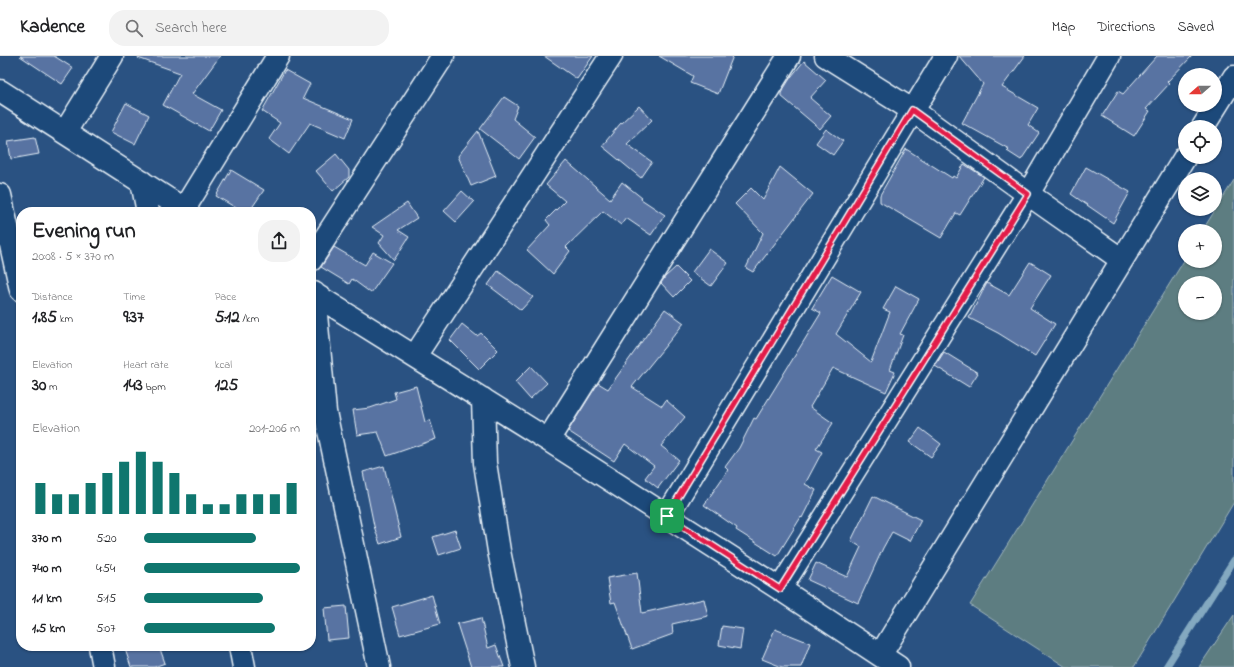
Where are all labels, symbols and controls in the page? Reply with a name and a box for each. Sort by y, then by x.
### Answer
search box [109,10,389,46]
text: Kadence [20,14,85,41]
icon: search [123,17,145,39]
text: Search here [155,17,227,39]
text: Map [1052,17,1075,38]
text: Directions [1097,17,1155,38]
text: Saved [1177,17,1214,38]
north arrow [1178,68,1222,112]
map controls [1178,68,1222,320]
button: locate [1178,120,1222,164]
button: layers [1178,172,1222,216]
text: Evening run [32,216,136,248]
button: share [258,220,300,262]
button: + [1178,224,1222,268]
text: 20:08 · 5 × 370 m [32,247,114,266]
button: − [1178,276,1222,320]
text: Distance [32,289,73,305]
text: Time [123,289,145,305]
text: Pace [215,289,236,305]
text: 1.85 [32,305,57,330]
text: 9:37 [123,305,144,330]
text: 5:12 [215,305,240,330]
text: km [57,311,73,327]
text: /km [240,311,259,327]
text: Elevation [32,357,72,373]
text: Heart rate [123,357,168,373]
text: kcal [215,357,232,373]
text: 30 [32,373,46,398]
text: 143 [123,373,143,398]
text: 125 [215,373,238,398]
text: m [46,379,58,395]
text: bpm [143,379,166,395]
text: Elevation [32,419,80,438]
text: 201–206 m [249,419,300,438]
pin [650,499,684,533]
icon: arrive [656,505,678,527]
text: 370 m [32,529,62,548]
text: 5:20 [96,529,117,548]
text: 740 m [32,559,62,578]
text: 4:54 [96,559,115,578]
text: 1.1 km [32,589,62,608]
text: 5:15 [96,589,116,608]
text: 1.5 km [32,619,65,638]
text: 5:07 [96,619,116,638]

